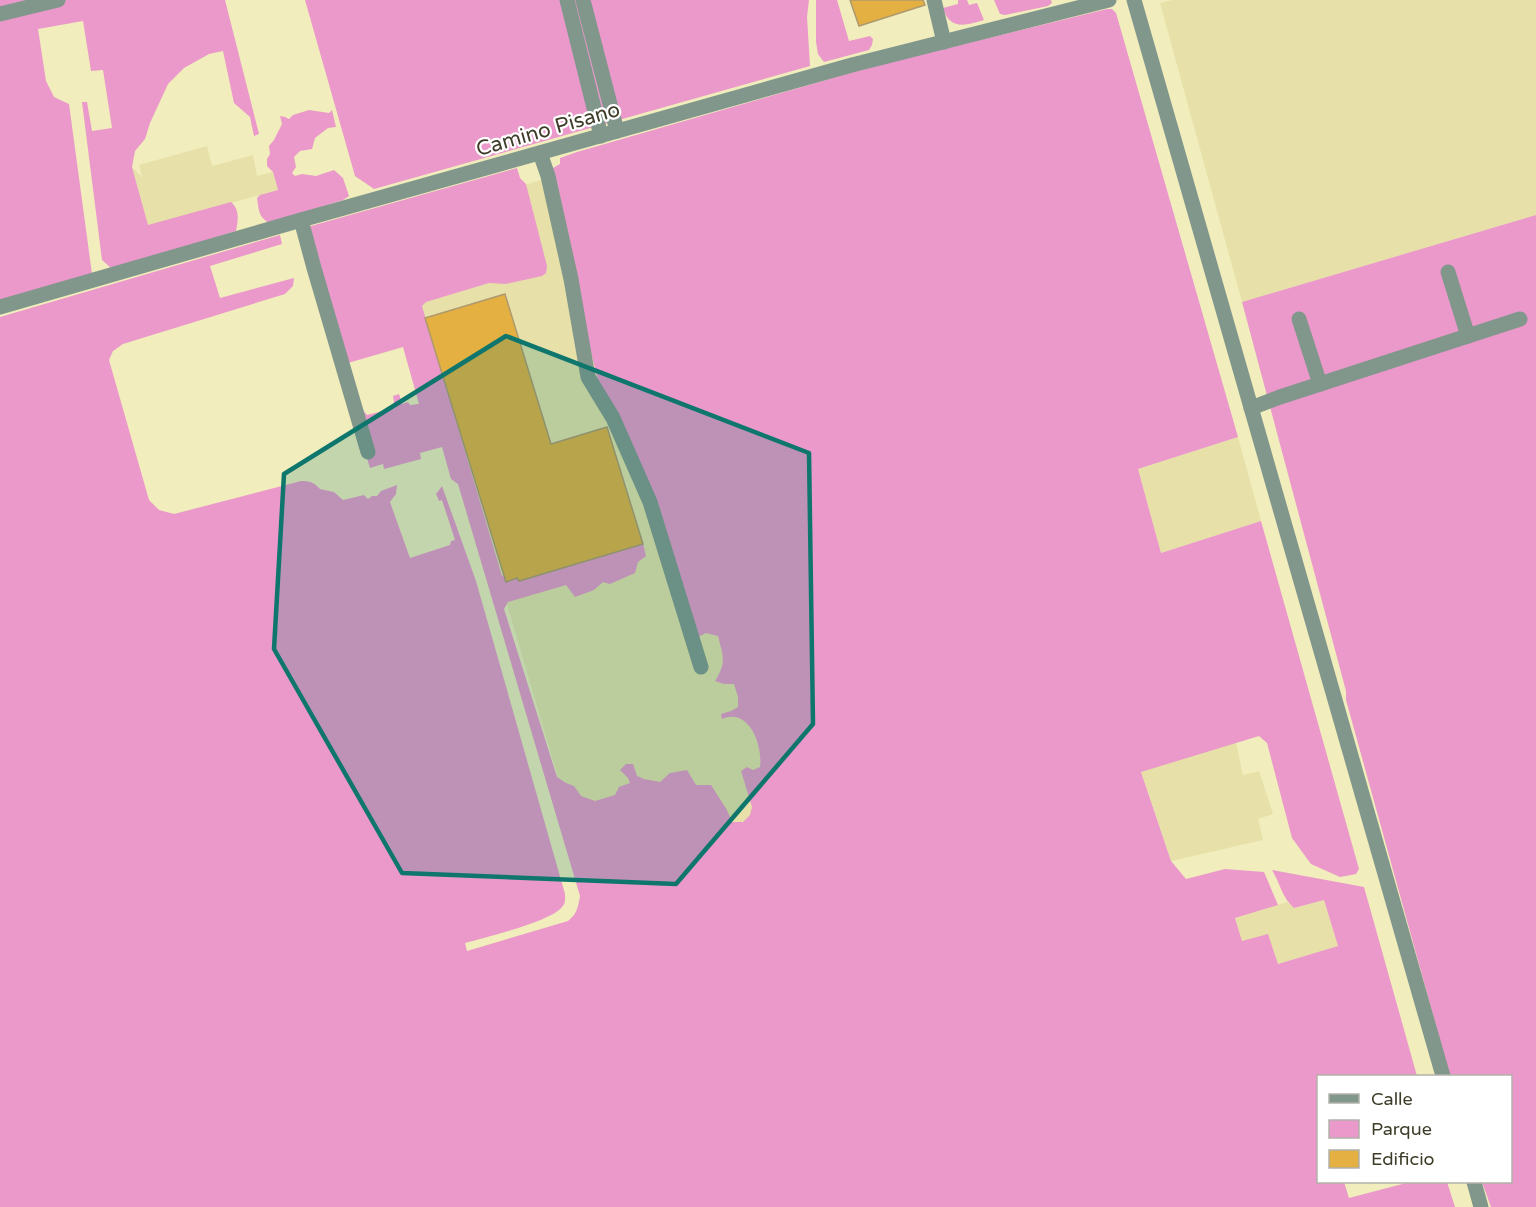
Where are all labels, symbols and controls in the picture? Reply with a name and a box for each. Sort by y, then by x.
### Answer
street label: Camino Pisano [473,97,623,162]
legend [1317,1075,1512,1183]
text: Calle [1371,1088,1413,1110]
text: Parque [1371,1118,1432,1140]
text: Edificio [1371,1148,1435,1170]

